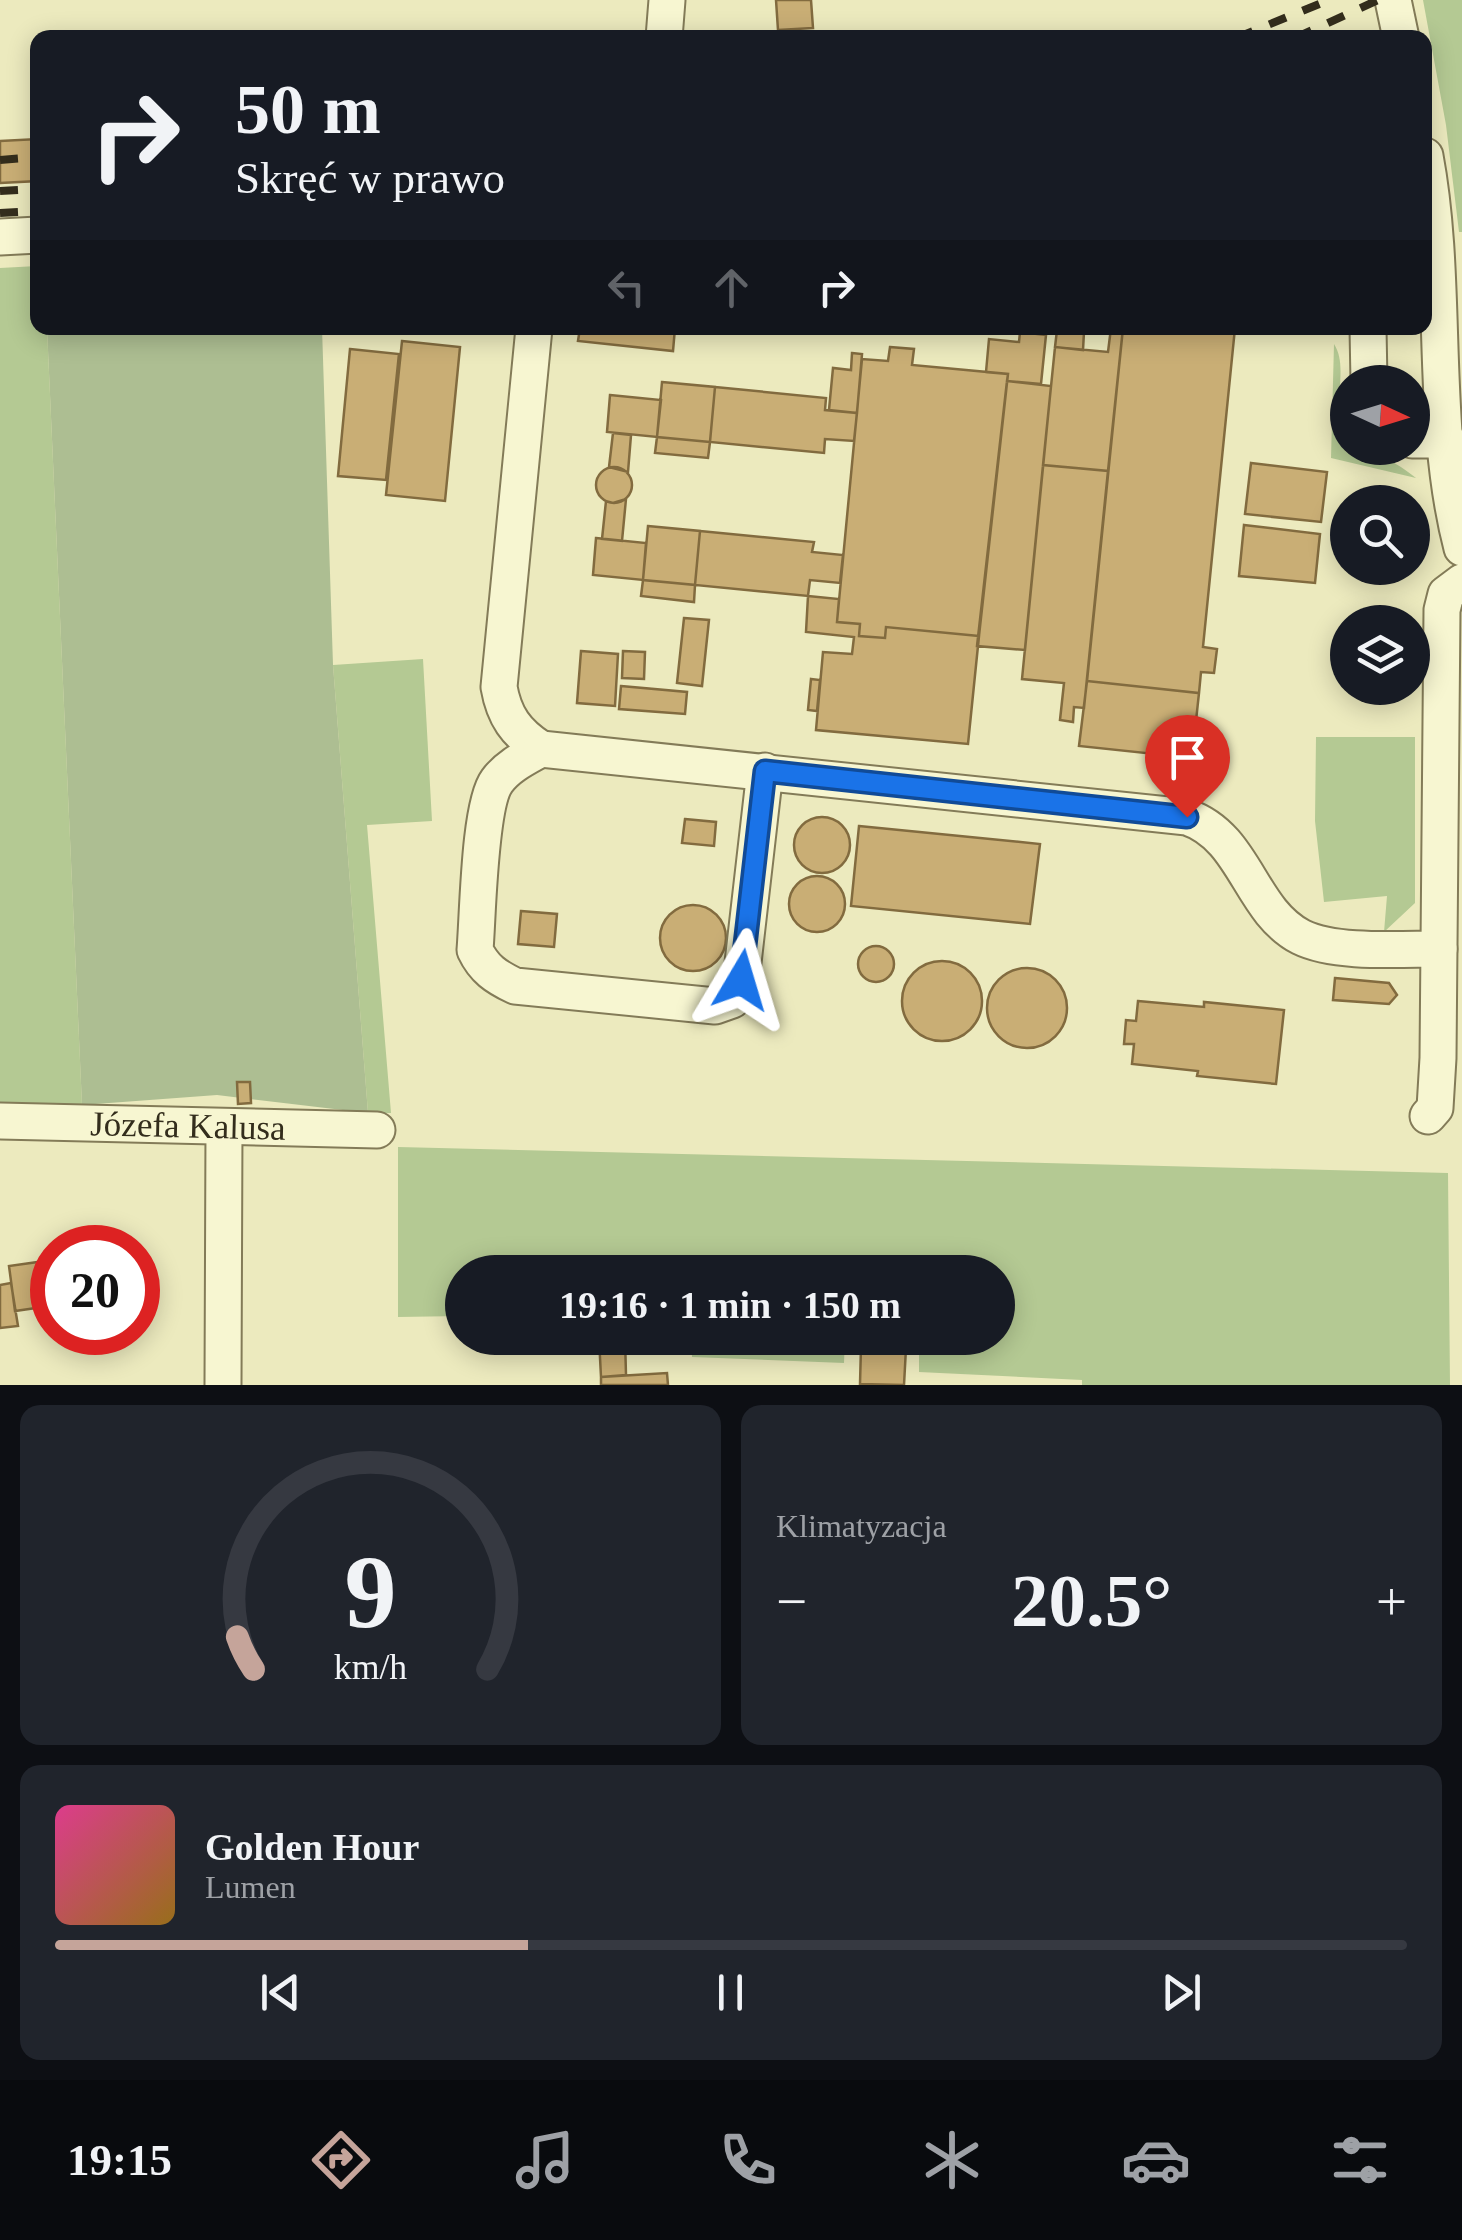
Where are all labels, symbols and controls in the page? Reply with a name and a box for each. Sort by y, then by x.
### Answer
icon: right [70,70,200,200]
text: 50 m [235,71,381,148]
text: Skręć w prawo [235,153,505,203]
icon: left [599,260,654,315]
icon: ahead [704,260,759,315]
icon: right [809,260,864,315]
north arrow [1330,365,1430,465]
map controls [1330,365,1430,705]
button: search [1330,485,1430,585]
button: layers [1330,605,1430,705]
pin [1145,715,1230,818]
icon: arrive [1160,730,1215,785]
position arrow [689,928,793,1032]
street label: Józefa Kalusa [90,1104,287,1147]
speed limit sign: 20 [30,1225,160,1355]
text: 19:16 · 1 min · 150 m [559,1284,901,1326]
text: Klimatyzacja [776,1508,947,1544]
text: 9 [345,1534,397,1649]
text: 20.5° [1011,1559,1172,1642]
text: − [776,1571,807,1632]
text: + [1376,1571,1407,1632]
text: km/h [334,1647,407,1687]
text: Golden Hour [205,1826,419,1868]
text: Lumen [205,1869,296,1905]
icon: previous [253,1965,308,2020]
icon: pause [703,1965,758,2020]
icon: next [1154,1965,1209,2020]
icon: directions [306,2125,376,2195]
icon: music [510,2125,580,2195]
icon: phone [713,2125,783,2195]
icon: climate [917,2125,987,2195]
icon: car [1121,2125,1191,2195]
icon: filters [1325,2125,1395,2195]
text: 19:15 [67,2135,172,2185]

